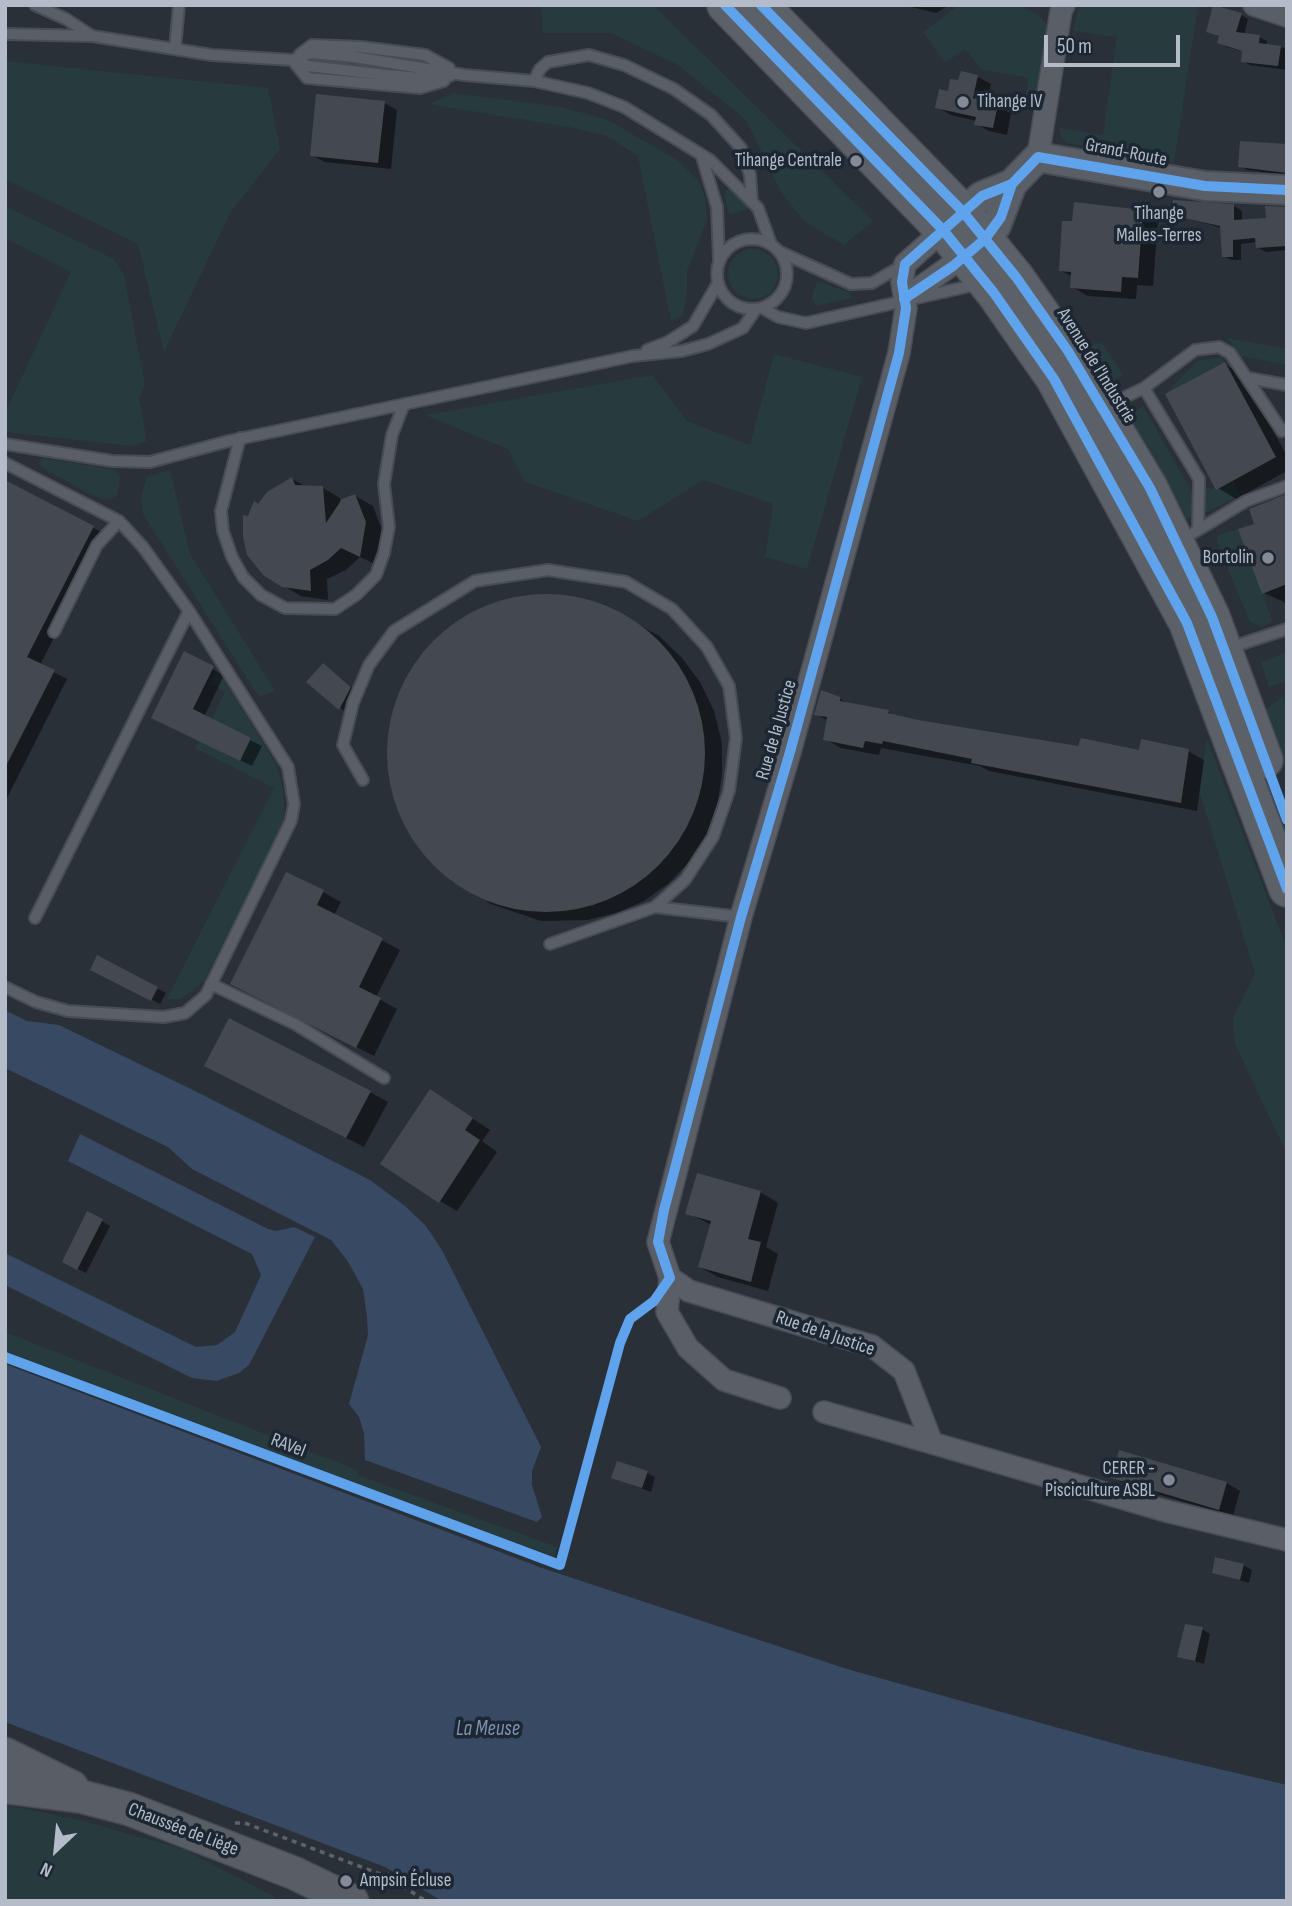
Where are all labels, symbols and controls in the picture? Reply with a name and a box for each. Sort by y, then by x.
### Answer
scale bar [1047,21,1184,65]
text: 50 m [1057,34,1092,59]
place label: Tihange IV [977,91,1042,113]
marker: Tihange IV [955,94,971,110]
street label: Grand-Route [1083,134,1169,172]
place label: Tihange Centrale [735,150,842,172]
marker: Tihange Centrale [848,153,864,169]
marker: Tihange Malles-Terres [1151,184,1167,200]
place label: Tihange Malles-Terres [1116,203,1202,247]
street label: Avenue de l'Industrie [1051,304,1141,428]
place label: Bortolin [1203,547,1254,569]
marker: Bortolin [1260,550,1276,566]
street label: Rue de la Justice [752,677,802,783]
street label: Rue de la Justice [773,1306,877,1362]
street label: RAVel [267,1429,309,1463]
place label: CERER - Pisciculture ASBL [1045,1458,1155,1502]
marker: CERER - Pisciculture ASBL [1161,1472,1177,1488]
water label: La Meuse [456,1717,520,1743]
street label: Chaussée de Liège [125,1799,241,1861]
north arrow [21,1815,91,1885]
text: N [37,1857,56,1882]
place label: Ampsin Écluse [360,1870,451,1892]
marker: Ampsin Écluse [338,1873,354,1889]

